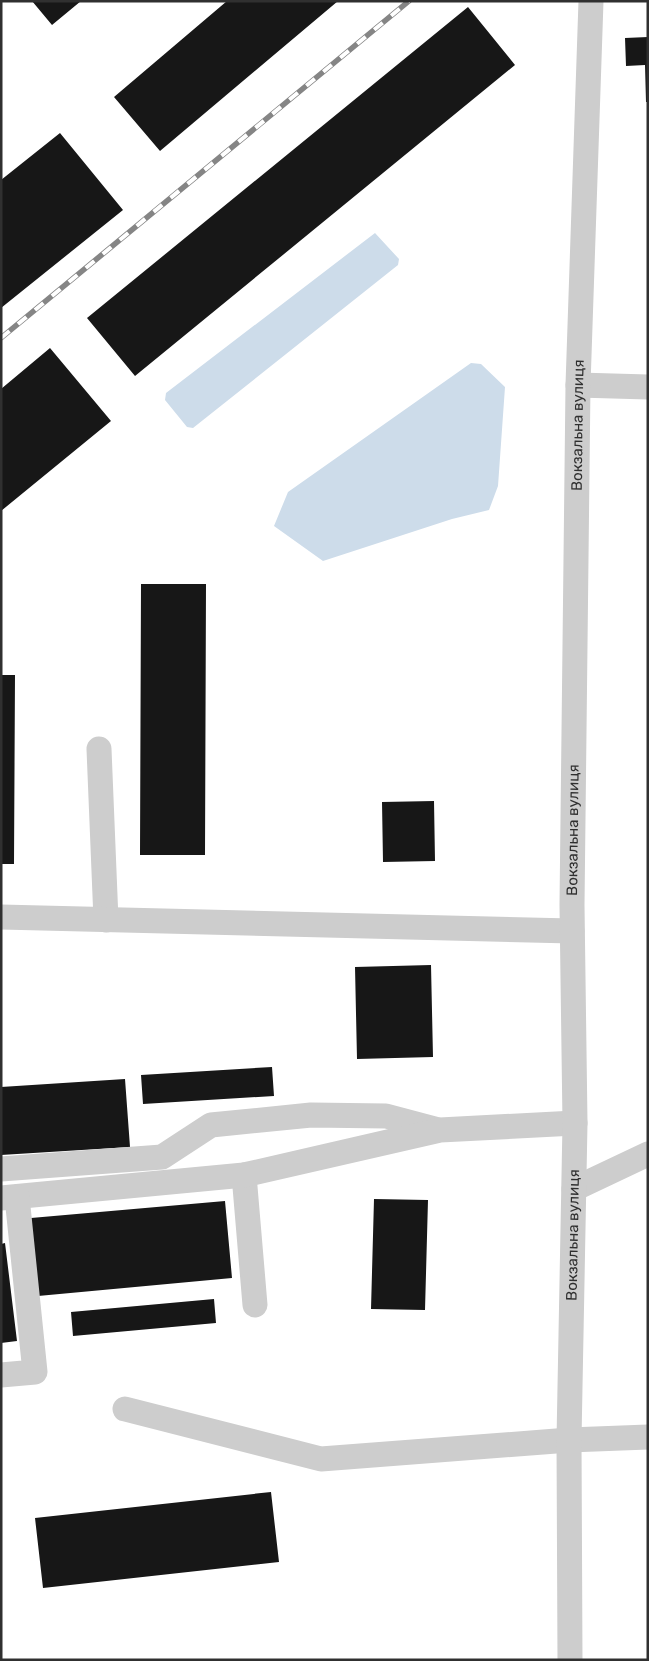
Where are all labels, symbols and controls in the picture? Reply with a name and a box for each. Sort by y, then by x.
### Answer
street label: Вокзальна вулиця [568,359,588,491]
street label: Вокзальна вулиця [563,764,583,896]
street label: Вокзальна вулиця [563,1169,583,1301]

